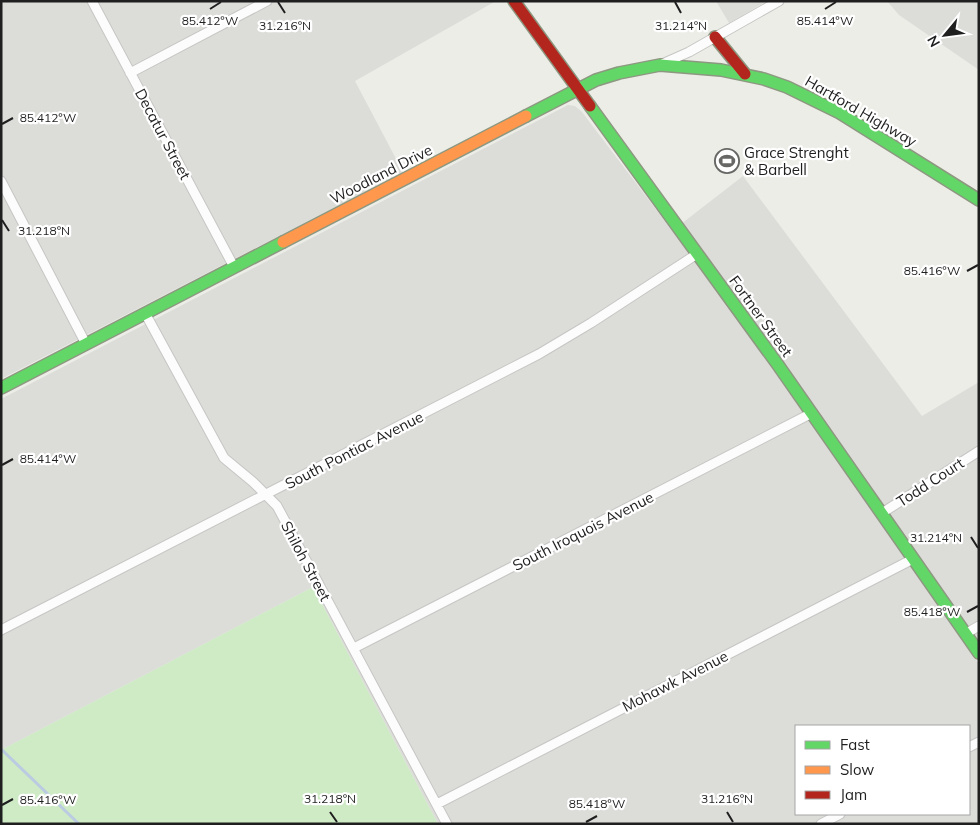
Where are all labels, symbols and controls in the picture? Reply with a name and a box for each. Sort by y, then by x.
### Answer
north arrow [920,10,970,60]
text: 85.412°W [182,13,238,28]
text: 85.414°W [797,13,853,28]
text: 31.216°N [259,18,311,33]
text: 31.214°N [655,18,707,33]
text: N [923,32,944,50]
street label: Hartford Highway [802,71,920,151]
street label: Decatur Street [131,85,195,183]
text: 85.412°W [20,110,76,125]
street label: Woodland Drive [327,140,435,208]
place label: Grace Strenght & Barbell [744,143,849,179]
sports icon: Grace Strenght & Barbell [714,148,740,174]
text: 31.218°N [18,223,70,238]
text: 85.416°W [904,263,960,278]
street label: Fortner Street [725,272,797,360]
street label: South Pontiac Avenue [282,407,426,493]
text: 85.414°W [20,451,76,466]
street label: Todd Court [893,453,967,511]
street label: South Iroquois Avenue [509,487,657,575]
street label: Shiloh Street [277,518,335,604]
text: 31.214°N [910,530,962,545]
text: 85.418°W [904,604,960,619]
street label: Mohawk Avenue [619,646,731,716]
legend [795,725,970,815]
text: Fast [840,735,870,754]
text: Slow [840,760,874,779]
text: Jam [840,785,867,804]
text: 31.218°N [304,791,356,806]
text: 31.216°N [701,791,753,806]
text: 85.416°W [20,792,76,807]
text: 85.418°W [569,796,625,811]

